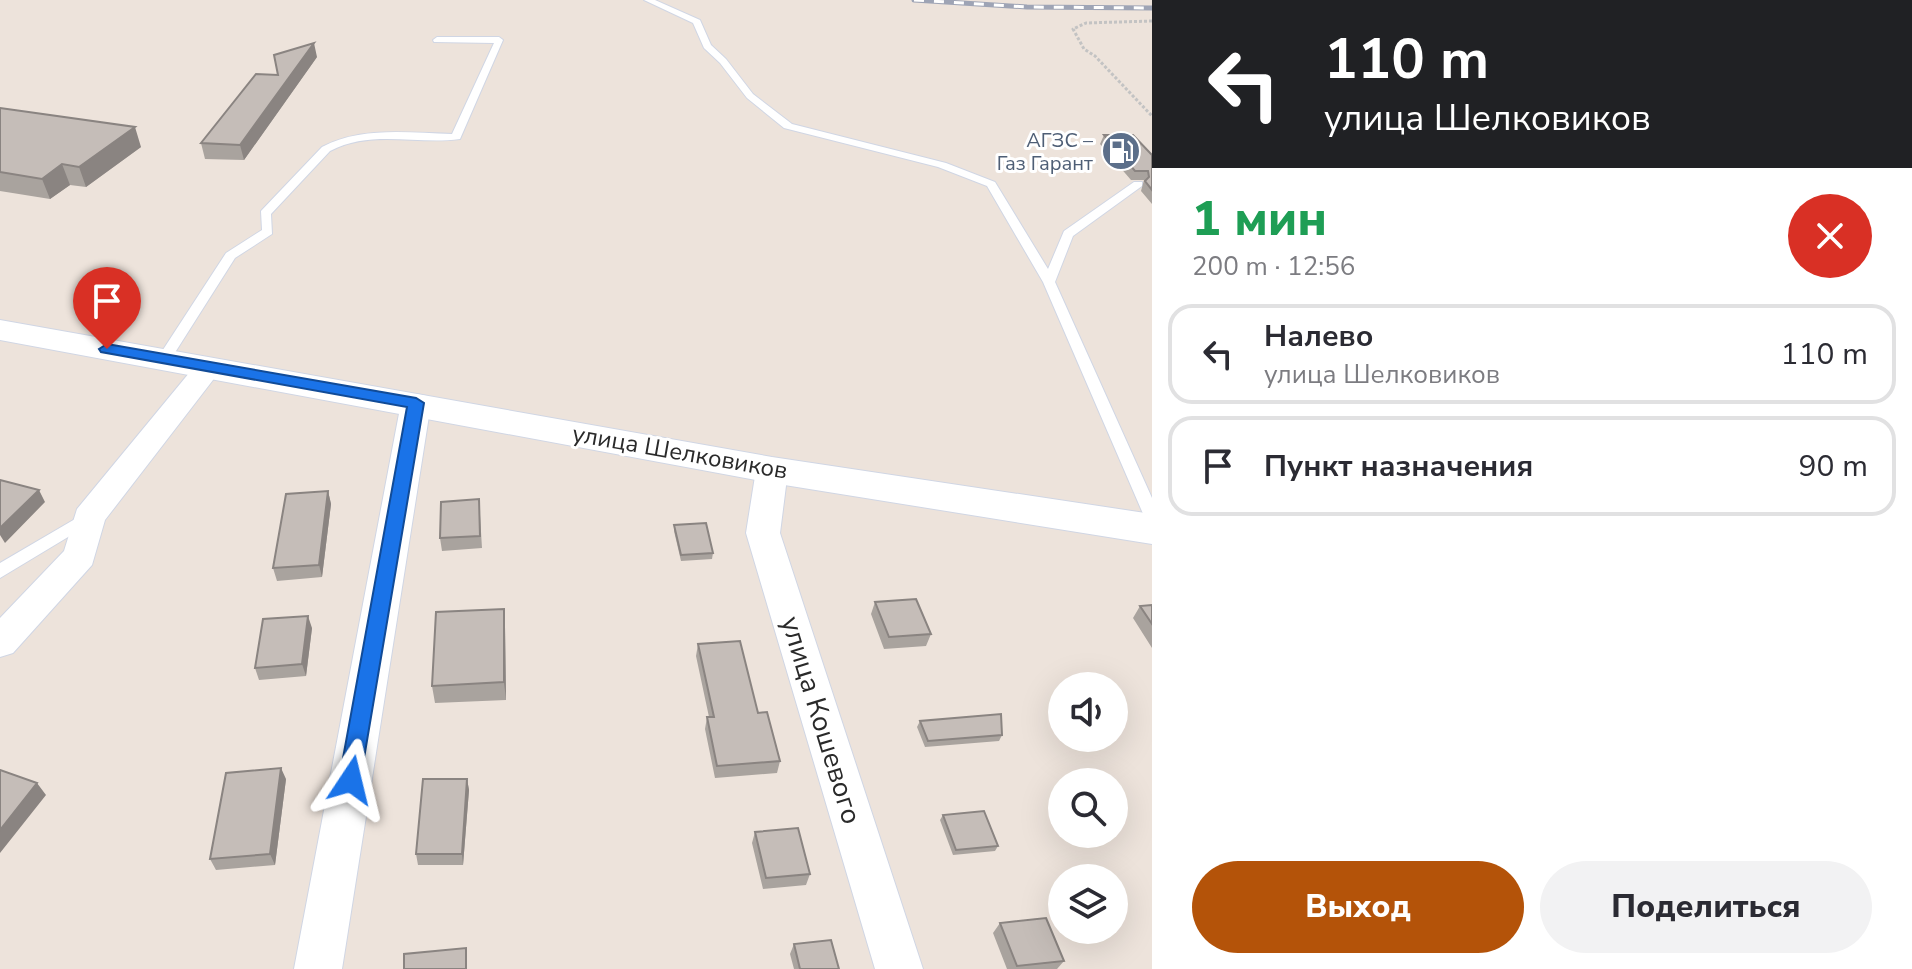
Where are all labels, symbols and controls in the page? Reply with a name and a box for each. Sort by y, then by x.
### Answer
text: 110 m [1324,21,1489,98]
icon: left [1192,32,1296,136]
text: улица Шелковиков [1324,94,1651,143]
place label: АГЗС – Газ Гарант [997,127,1093,177]
fuel station icon: АГЗС – Газ Гарант [1100,130,1142,172]
text: 1 мин [1192,186,1327,252]
button: close [1788,194,1872,278]
text: 200 m · 12:56 [1192,249,1355,284]
pin [73,267,141,349]
icon: arrive [85,279,129,323]
text: Налево [1264,316,1373,357]
icon: left [1196,332,1240,376]
text: 110 m [1781,334,1868,375]
text: улица Шелковиков [1264,357,1500,392]
street label: улица Шелковиков [570,417,790,487]
icon: arrive [1196,444,1240,488]
text: Пункт назначения [1264,446,1533,487]
text: 90 m [1799,446,1868,487]
street label: улица Кошевого [771,612,871,829]
map controls [1048,672,1128,944]
button: sound [1048,672,1128,752]
position arrow [309,738,393,822]
button: search [1048,768,1128,848]
button: Выход [1192,861,1524,953]
button: Поделиться [1540,861,1872,953]
button: layers [1048,864,1128,944]

